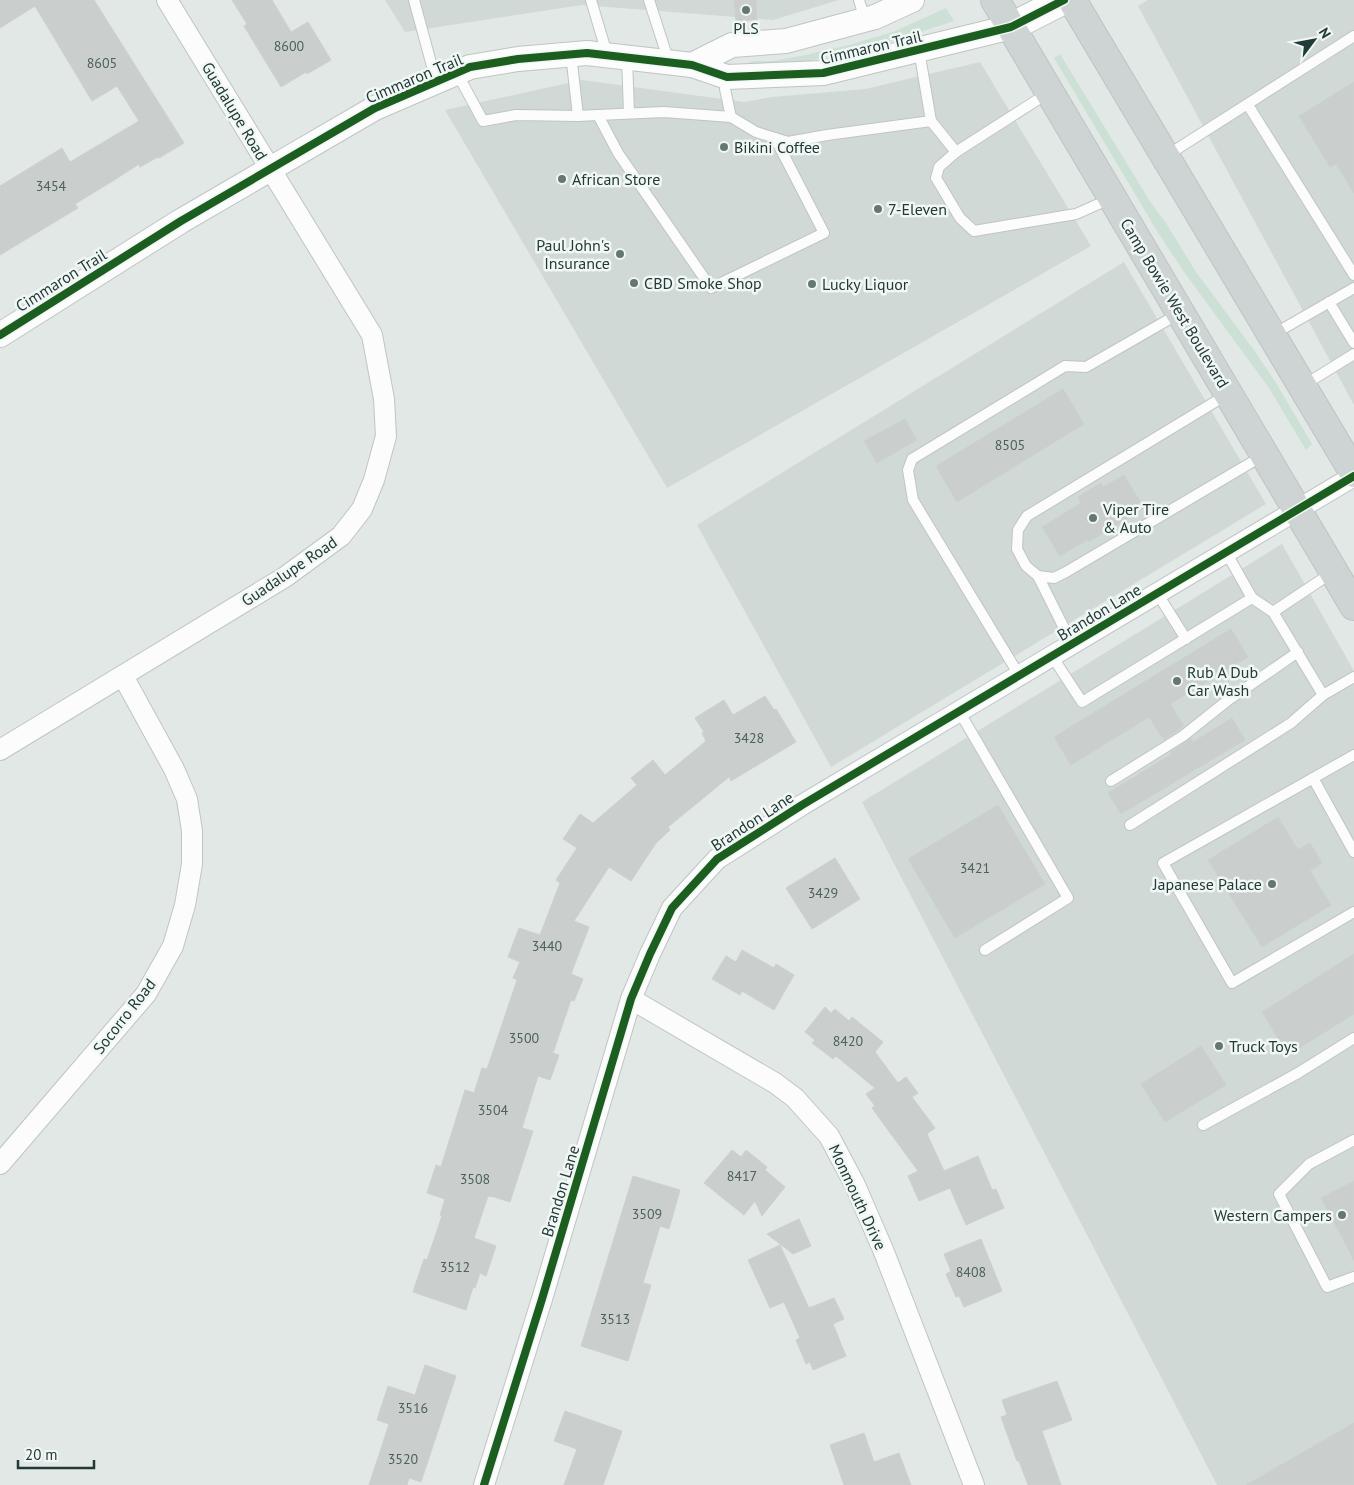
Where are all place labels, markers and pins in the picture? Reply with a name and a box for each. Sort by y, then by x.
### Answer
marker: PLS [740,4,752,16]
place label: PLS [733,18,759,38]
place label: Bikini Coffee [734,137,820,157]
marker: Bikini Coffee [718,141,730,153]
place label: African Store [572,169,660,189]
marker: African Store [556,173,568,185]
place label: 7-Eleven [888,199,947,219]
marker: 7-Eleven [872,203,884,215]
place label: Paul John's Insurance [536,235,610,273]
marker: Paul John's Insurance [614,248,626,260]
place label: CBD Smoke Shop [644,273,762,293]
place label: Lucky Liquor [822,274,909,294]
marker: CBD Smoke Shop [628,277,640,289]
marker: Lucky Liquor [806,278,818,290]
place label: Viper Tire & Auto [1102,499,1169,537]
marker: Viper Tire & Auto [1087,512,1099,524]
place label: Rub A Dub Car Wash [1187,662,1258,700]
marker: Rub A Dub Car Wash [1171,675,1183,687]
place label: Japanese Palace [1152,874,1262,894]
marker: Japanese Palace [1266,878,1278,890]
place label: Truck Toys [1229,1036,1298,1056]
marker: Truck Toys [1213,1040,1225,1052]
place label: Western Campers [1214,1205,1332,1225]
marker: Western Campers [1336,1209,1348,1221]

